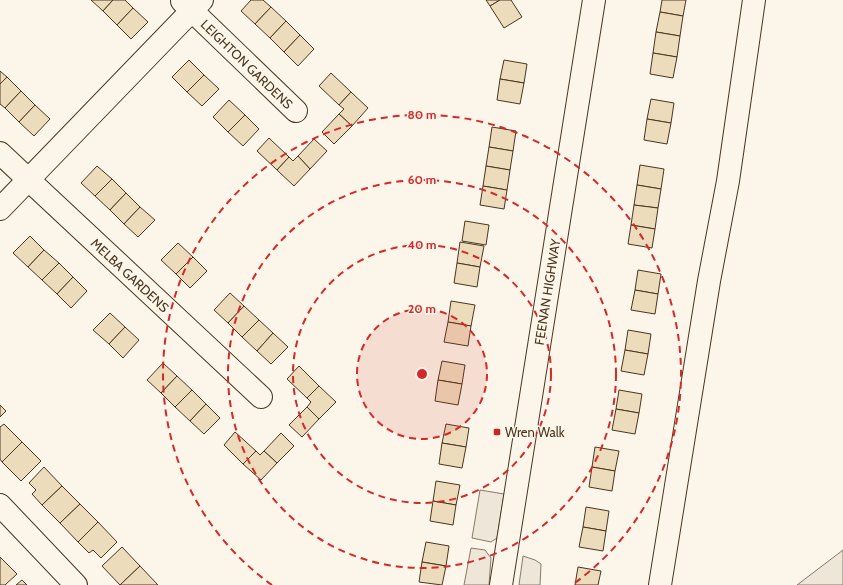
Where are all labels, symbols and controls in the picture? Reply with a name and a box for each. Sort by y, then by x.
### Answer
street label: LEIGHTON GARDENS [198,16,297,112]
text: 80 m [408,107,436,122]
text: 60 m [408,172,436,187]
street label: MELBA GARDENS [88,235,173,316]
text: 40 m [407,237,437,252]
street label: FEENAN HIGHWAY [531,237,563,346]
text: 20 m [408,301,436,316]
centre of rings [415,367,429,381]
place label: Wren Walk [505,424,565,440]
marker: Wren Walk [492,427,502,437]

